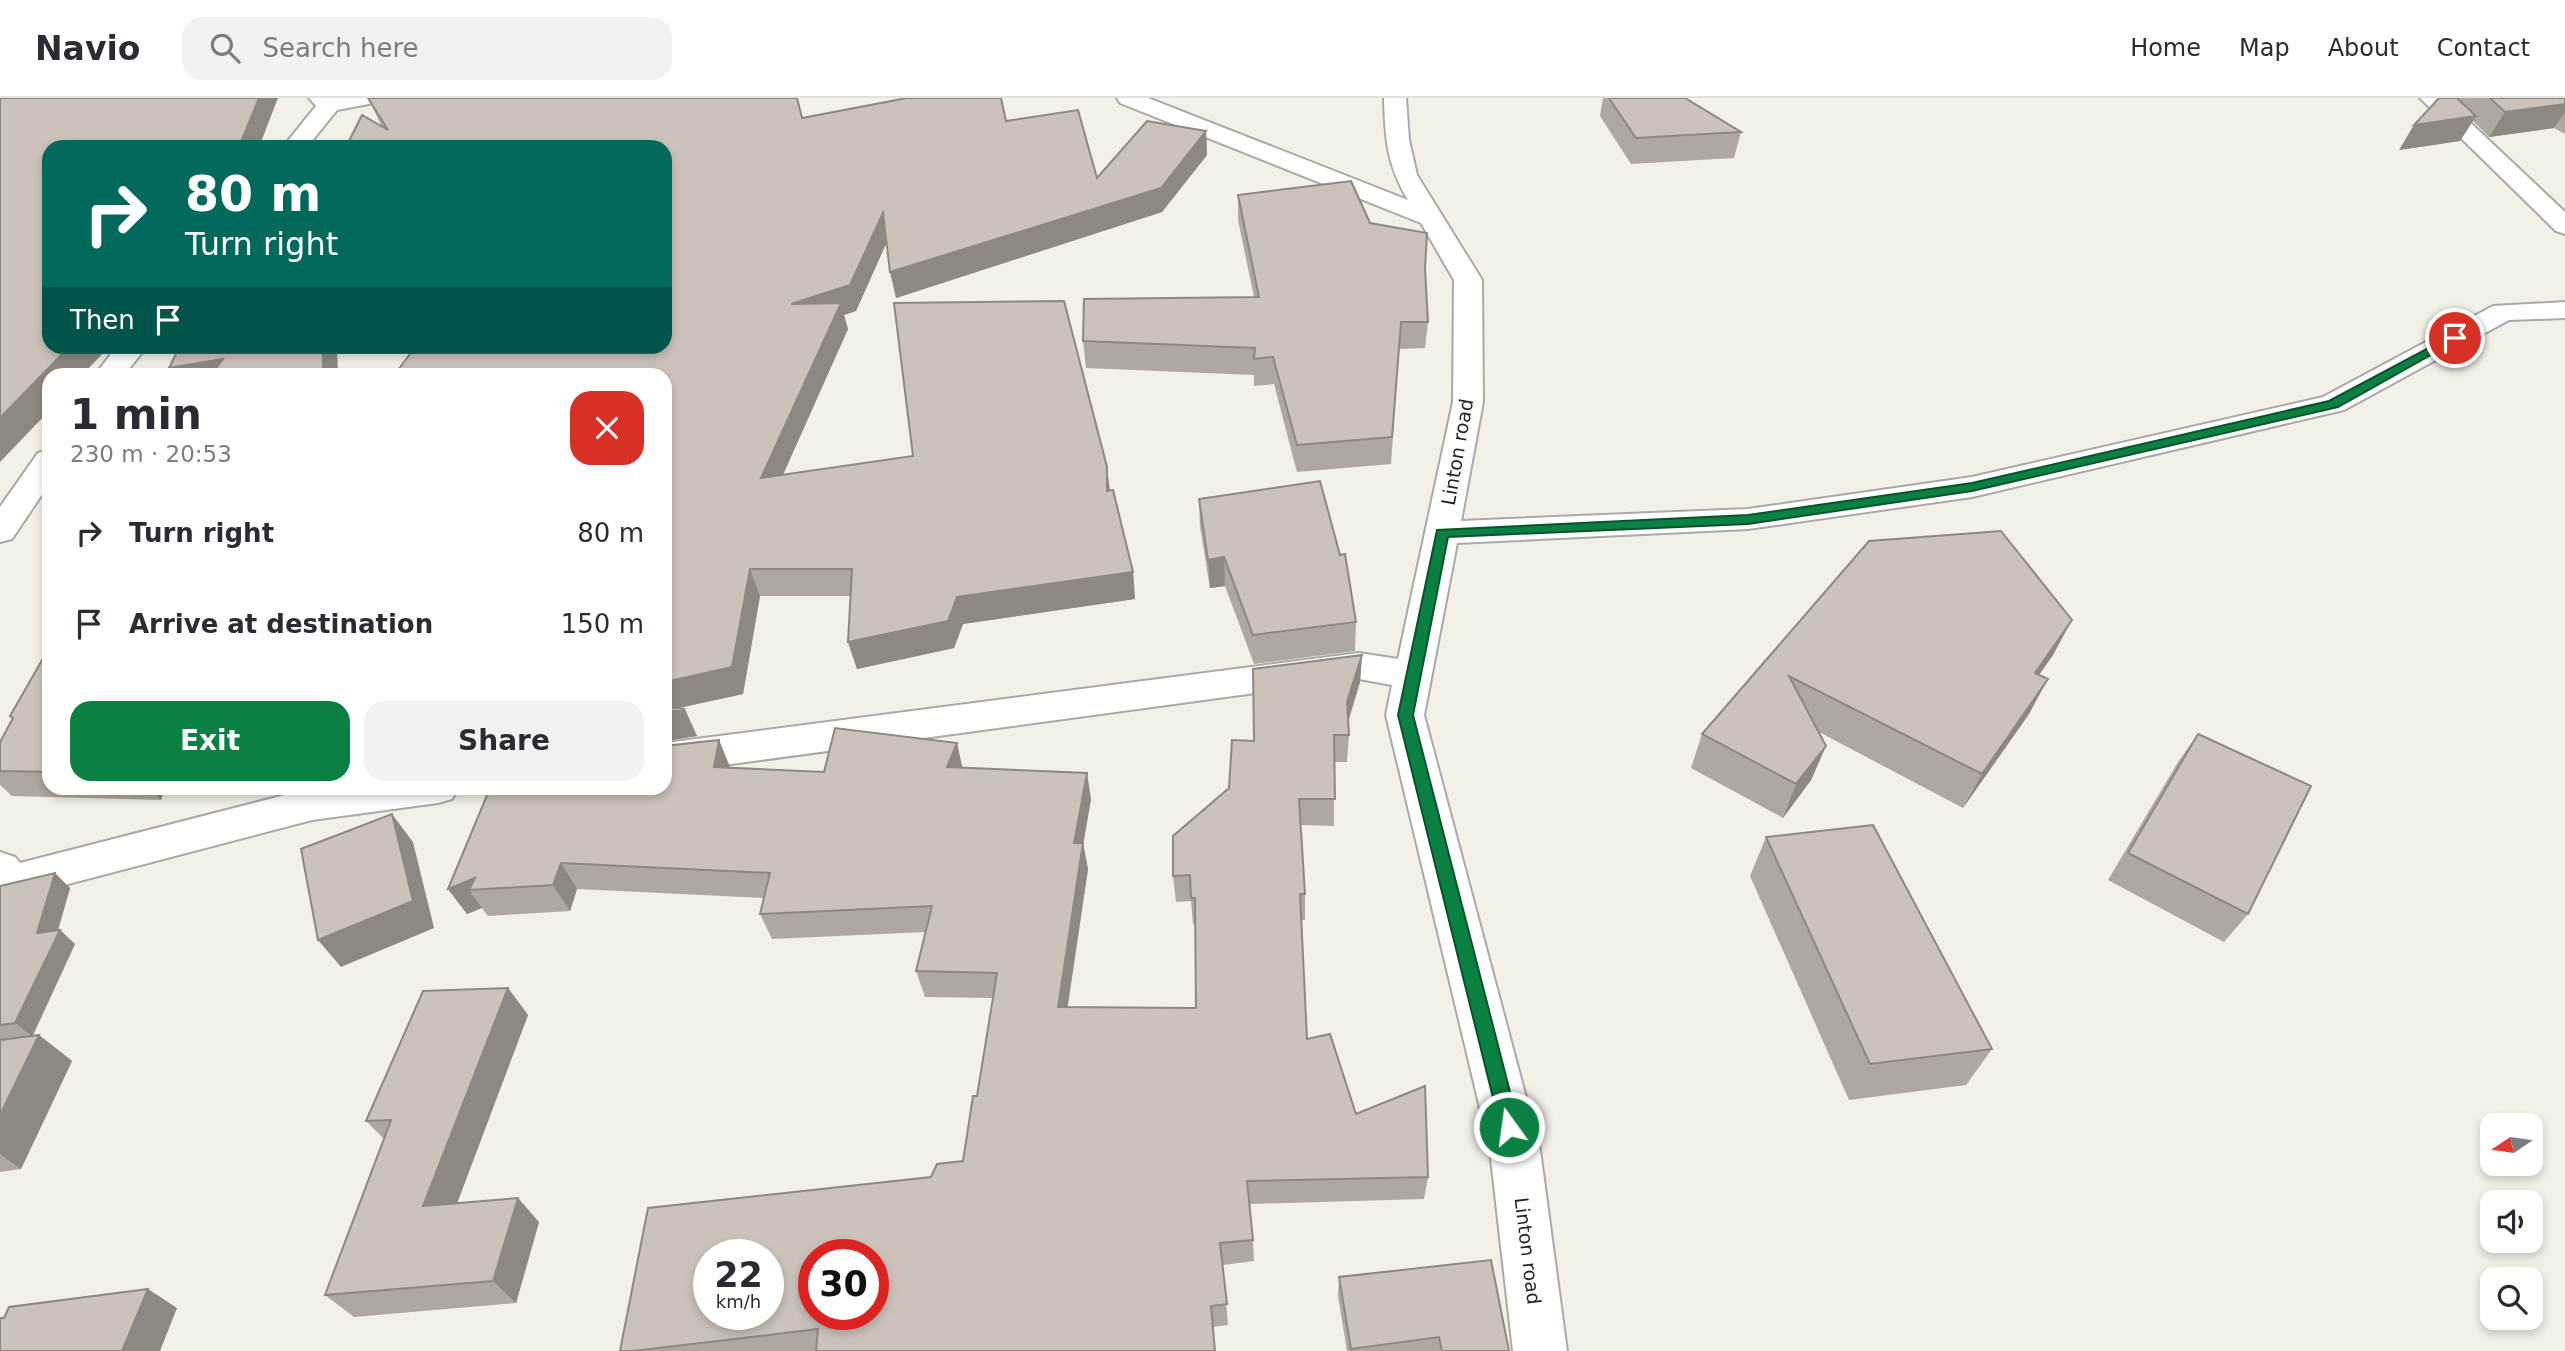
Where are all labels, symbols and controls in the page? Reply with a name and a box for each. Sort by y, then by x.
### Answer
search box [182,17,672,80]
text: Navio [35,29,140,68]
icon: search [206,29,244,67]
text: Search here [262,33,419,63]
text: Home [2130,34,2201,62]
text: Map [2239,34,2290,62]
text: About [2328,34,2399,62]
text: Contact [2437,34,2530,62]
text: 80 m [185,166,321,223]
icon: right [70,168,161,259]
text: Turn right [185,225,338,263]
icon: arrive [149,301,187,339]
text: Then [70,305,135,335]
pin [2425,308,2485,368]
icon: arrive [2436,319,2474,357]
text: 1 min [70,390,202,439]
button: close [570,391,644,465]
street label: Linton road [1437,397,1477,507]
text: 230 m · 20:53 [70,441,232,467]
icon: right [70,514,108,552]
text: Turn right [129,518,274,548]
text: 80 m [577,518,644,548]
icon: arrive [70,605,108,643]
text: Arrive at destination [129,609,433,639]
text: 150 m [561,609,644,639]
button: Exit [70,701,350,781]
button: Share [364,701,644,781]
position arrow [1472,1090,1546,1164]
north arrow [2480,1113,2543,1176]
map controls [2480,1113,2543,1330]
button: sound [2480,1190,2543,1253]
street label: Linton road [1511,1196,1545,1306]
speed limit sign: 30 [798,1239,889,1330]
text: 22 [714,1255,763,1295]
button: search [2480,1267,2543,1330]
text: km/h [716,1291,761,1312]

